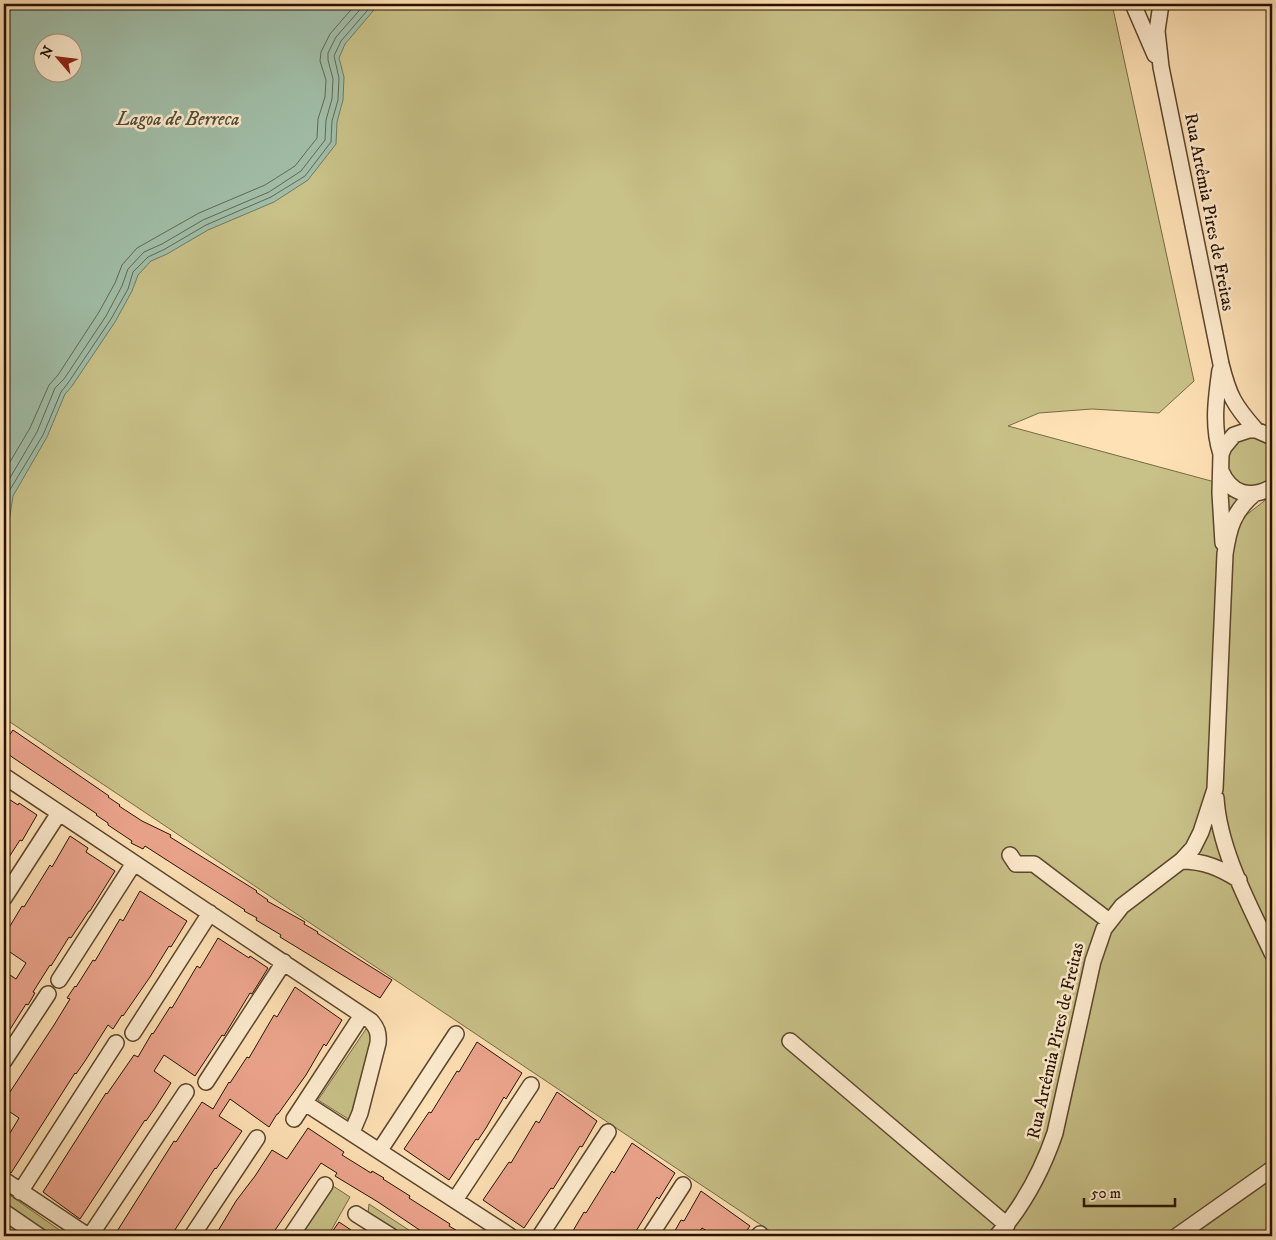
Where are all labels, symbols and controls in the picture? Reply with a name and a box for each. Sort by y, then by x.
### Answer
north arrow [32,32,82,82]
text: N [37,43,58,62]
water label: Lagoa de Berreca [116,108,239,131]
street label: Rua Artêmia Pires de Freitas [1179,111,1239,313]
street label: Rua Artêmia Pires de Freitas [1023,941,1089,1141]
scale bar [1084,1175,1175,1207]
text: 50 m [1091,1184,1121,1203]

